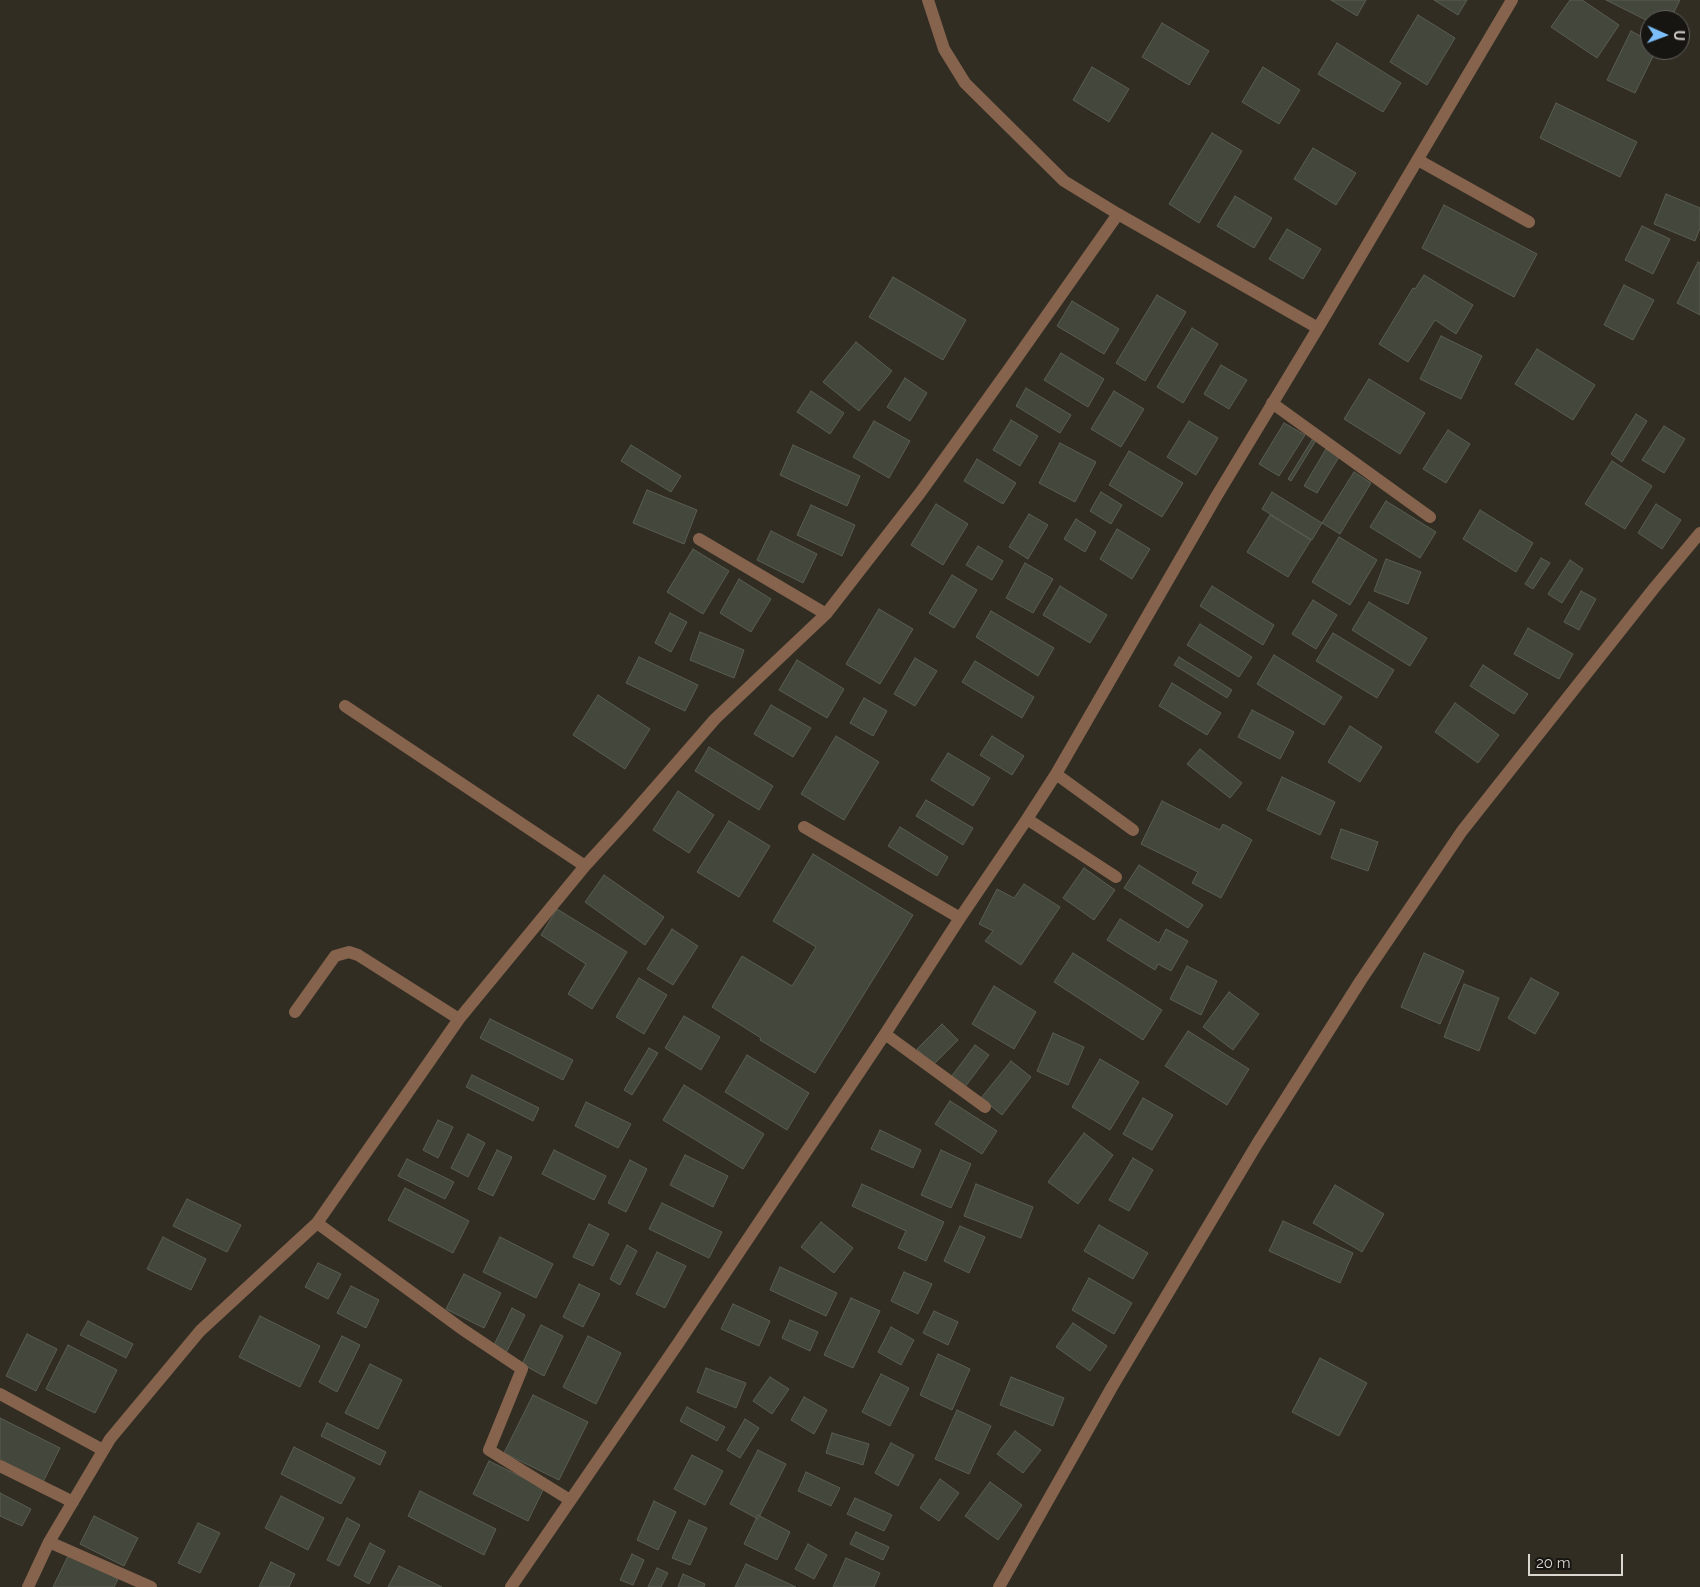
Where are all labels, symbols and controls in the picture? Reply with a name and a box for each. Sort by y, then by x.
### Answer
north arrow [1640,10,1690,60]
text: U [1671,30,1687,41]
scale bar [1530,1544,1625,1576]
text: 20 m [1536,1554,1571,1572]

